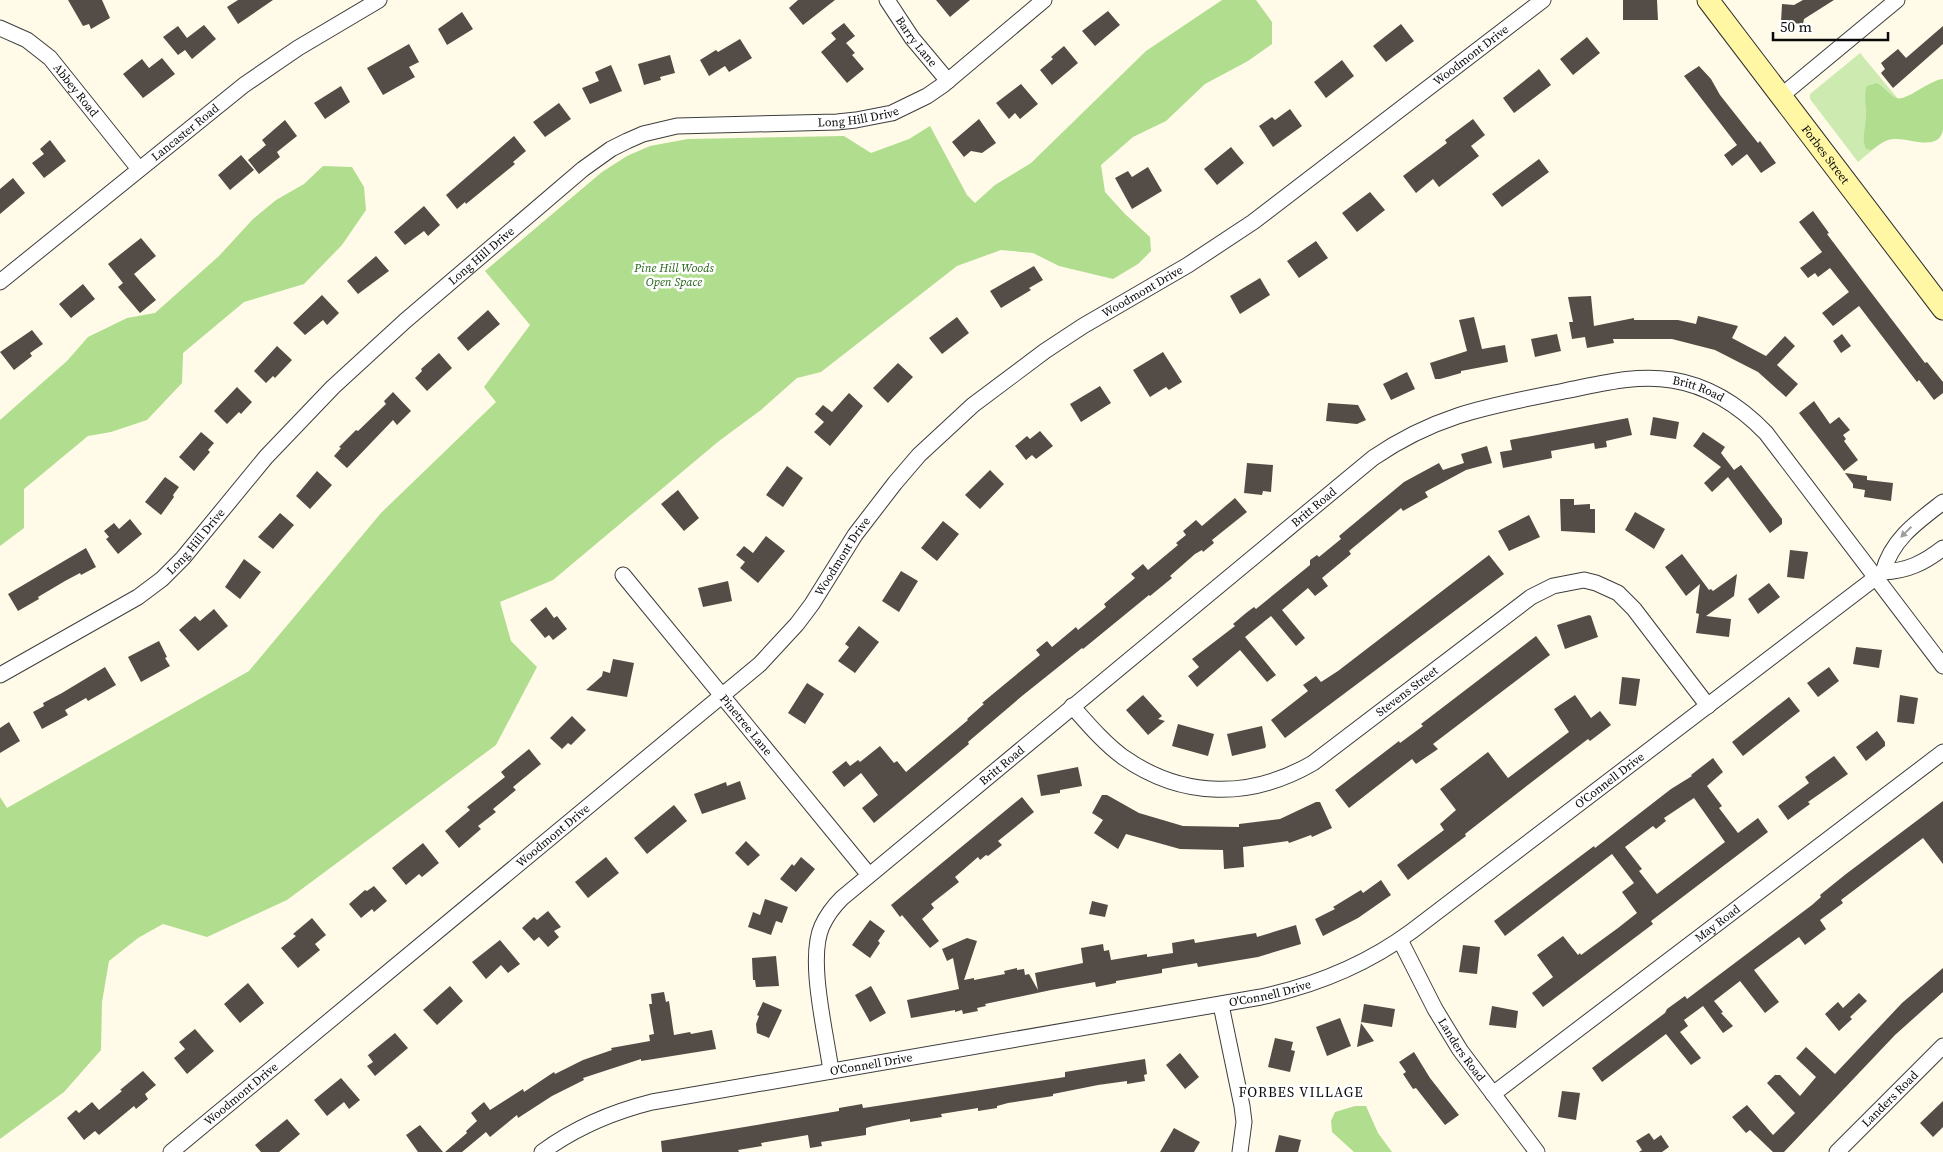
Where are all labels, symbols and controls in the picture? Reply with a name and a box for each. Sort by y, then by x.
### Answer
scale bar [1773,10,1888,42]
street label: Barry Lane [892,13,941,70]
text: 50 m [1780,16,1812,37]
street label: Woodmont Drive [1430,21,1512,89]
street label: Abbey Road [50,60,102,120]
street label: Lancaster Road [148,100,223,165]
street label: Long Hill Drive [817,103,902,130]
street label: Forbes Street [1798,122,1853,187]
street label: Long Hill Drive [445,223,518,288]
park label: Pine Hill Woods Open Space [633,260,714,290]
street label: Woodmont Drive [1099,262,1186,321]
street label: Britt Road [1671,372,1727,406]
street label: Britt Road [1288,484,1340,531]
street label: Long Hill Drive [163,505,228,578]
street label: Woodmont Drive [811,514,874,599]
one-way arrow [1900,526,1912,538]
street label: Stevens Street [1373,663,1441,720]
street label: Pinetree Lane [716,691,776,759]
street label: Britt Road [976,742,1028,789]
street label: O'Connell Drive [1571,749,1648,812]
street label: Woodmont Drive [513,800,593,871]
street label: May Road [1692,901,1744,946]
street label: O'Connell Drive [1228,976,1313,1010]
street label: Landers Road [1434,1015,1489,1085]
street label: O'Connell Drive [829,1049,914,1079]
street label: Woodmont Drive [201,1059,281,1129]
street label: Landers Road [1858,1067,1922,1131]
district label: FORBES VILLAGE [1238,1082,1364,1102]

